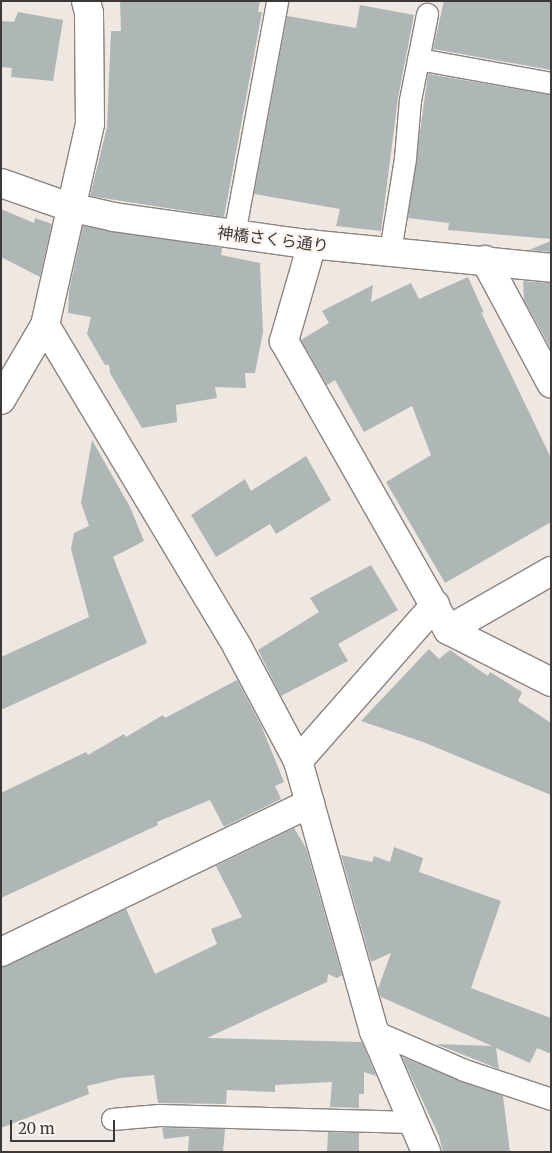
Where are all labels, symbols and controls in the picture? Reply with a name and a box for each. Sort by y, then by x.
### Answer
street label: 神橋さくら通り [216,223,330,255]
scale bar [12,1110,118,1142]
text: 20 m [18,1119,55,1138]

